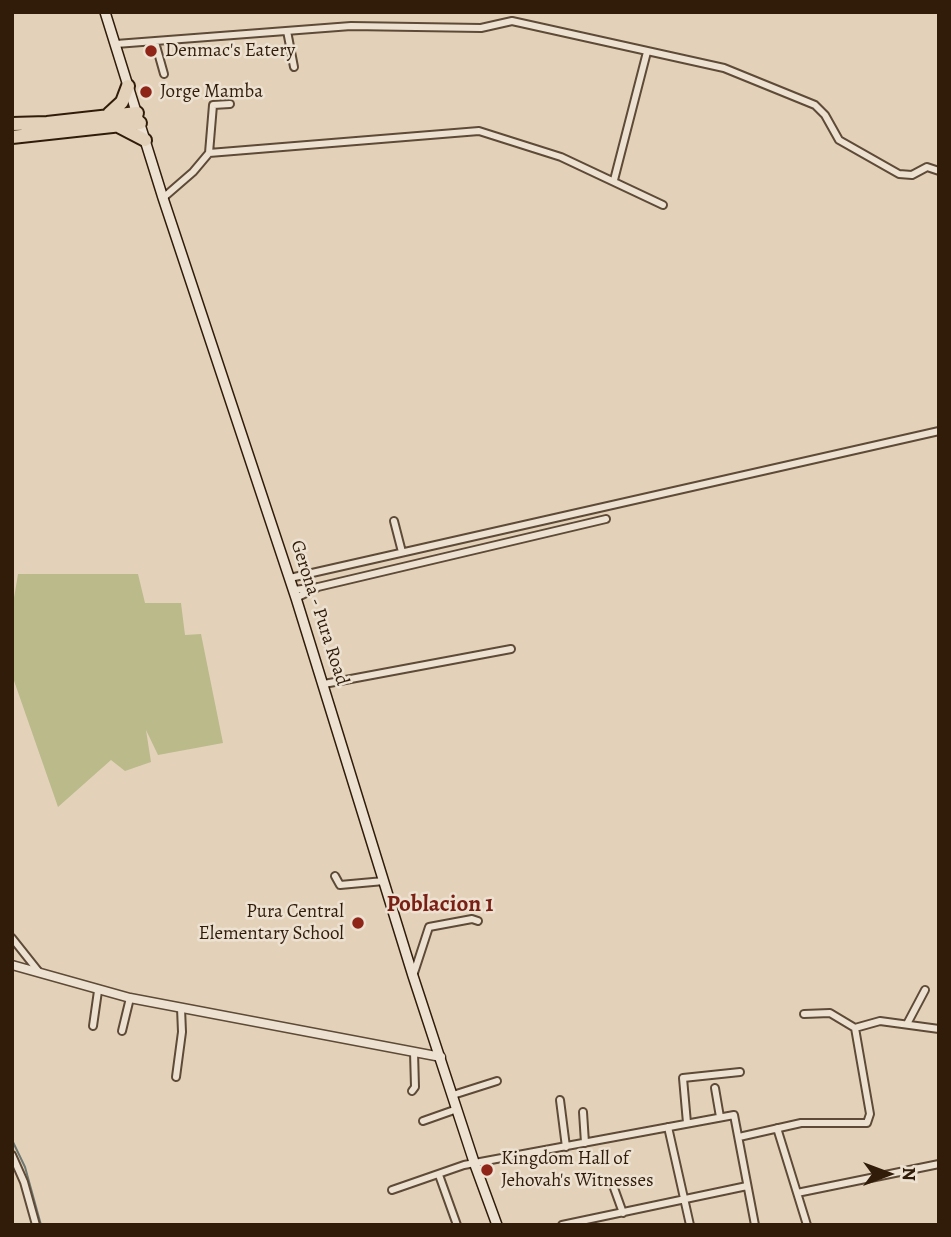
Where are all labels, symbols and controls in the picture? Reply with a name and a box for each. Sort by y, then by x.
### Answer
place label: Denmac's Eatery [165,40,295,62]
marker: Denmac's Eatery [143,43,159,59]
place label: Jorge Mamba [160,81,263,103]
marker: Jorge Mamba [138,84,154,100]
street label: Gerona - Pura Road [285,537,353,689]
district label: Poblacion 1 [387,891,493,919]
place label: Pura Central Elementary School [199,901,344,945]
marker: Pura Central Elementary School [350,915,366,931]
north arrow [853,1139,923,1209]
place label: Kingdom Hall of Jehovah's Witnesses [501,1148,654,1192]
marker: Kingdom Hall of Jehovah's Witnesses [479,1162,495,1178]
text: N [896,1167,922,1181]

